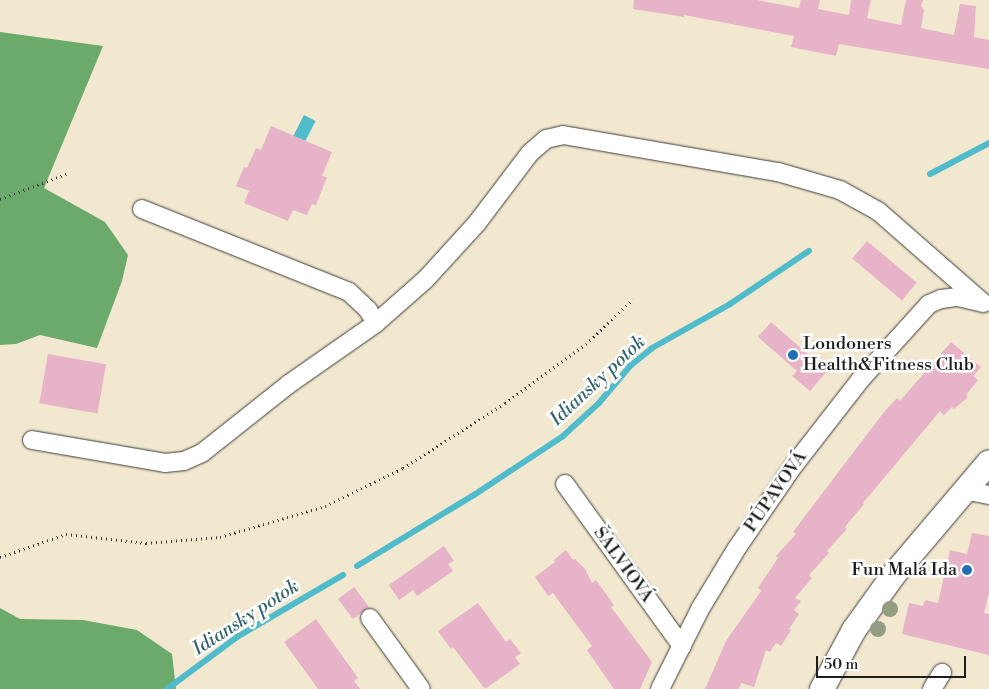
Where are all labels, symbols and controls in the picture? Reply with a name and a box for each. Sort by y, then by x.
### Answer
water label: Idiansky potok [546,331,650,431]
place label: Londoners Health&Fitness Club [803,334,974,376]
marker: Londoners Health&Fitness Club [787,349,799,361]
street label: PÚPAVOVÁ [740,447,812,537]
street label: ŠALVIOVÁ [588,523,658,607]
place label: Fun Malá Ida [851,559,957,581]
marker: Fun Malá Ida [961,564,973,576]
water label: Idiansky potok [189,575,303,661]
scale bar [819,646,969,678]
text: 50 m [824,655,858,674]

